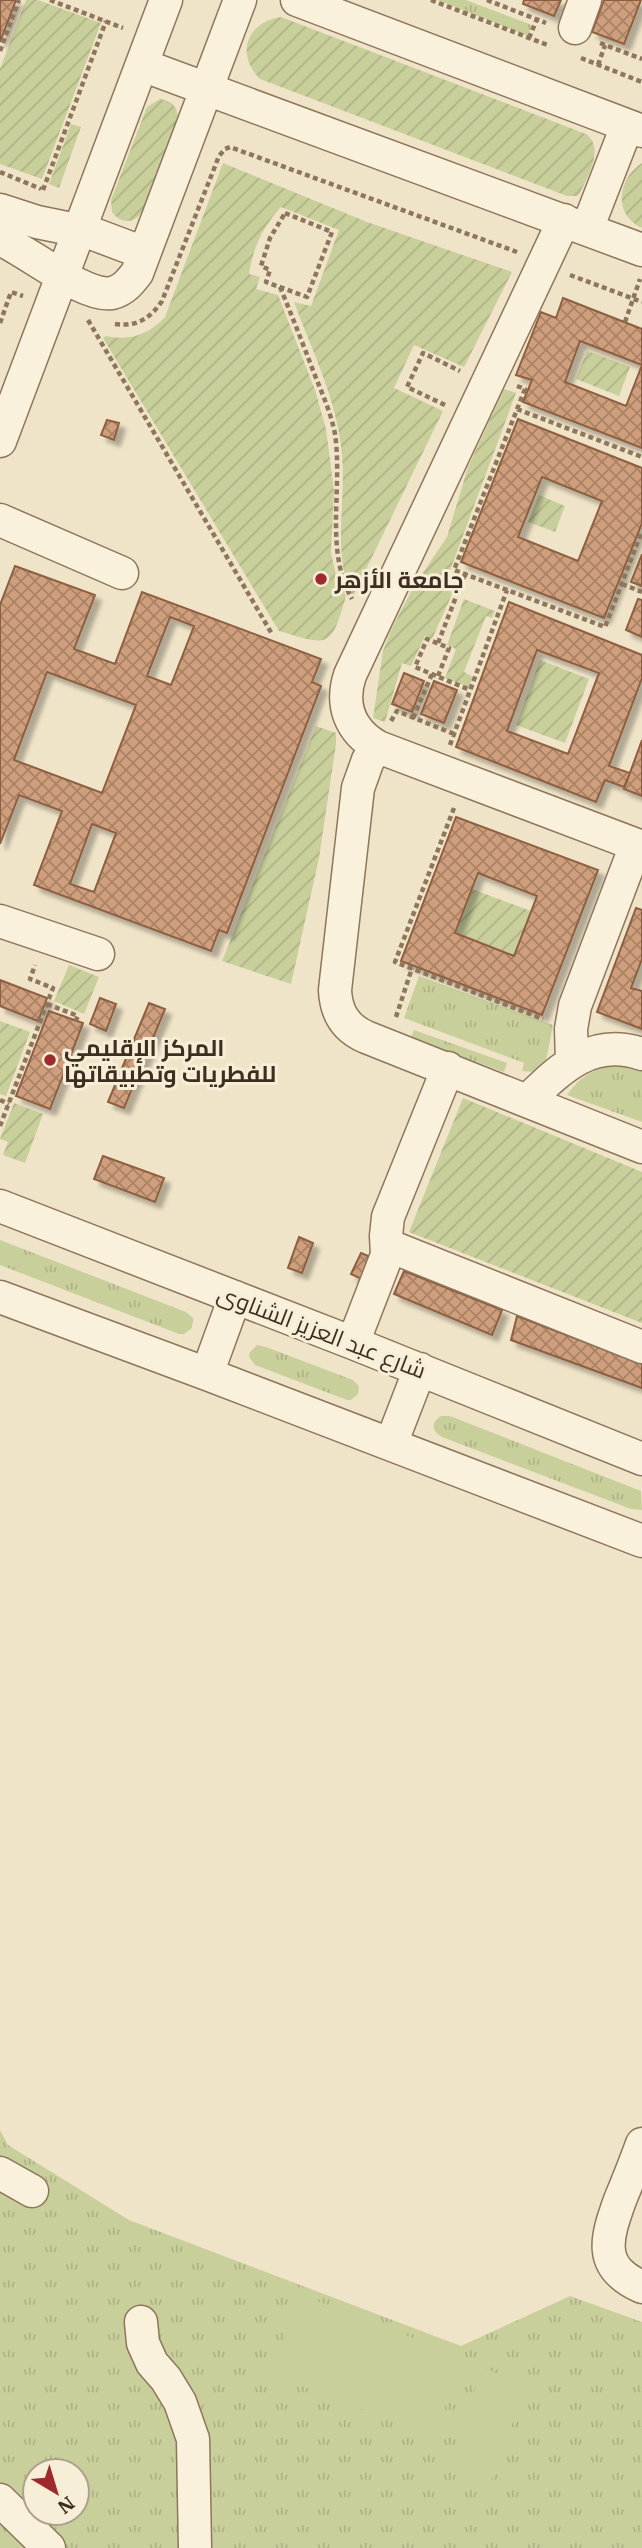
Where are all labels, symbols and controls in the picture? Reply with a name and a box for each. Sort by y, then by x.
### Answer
place label: جامعة الأزهر [334,564,464,594]
marker: جامعة الأزهر [313,571,329,587]
place label: المركز الإقليمي للفطريات وتطبيقاتها [64,1032,276,1088]
marker: المركز الإقليمي للفطريات وتطبيقاتها [42,1052,58,1068]
street label: شارع عبد العزيز الشناوى [213,1277,431,1386]
north arrow [21,2457,91,2527]
text: N [53,2491,80,2519]

